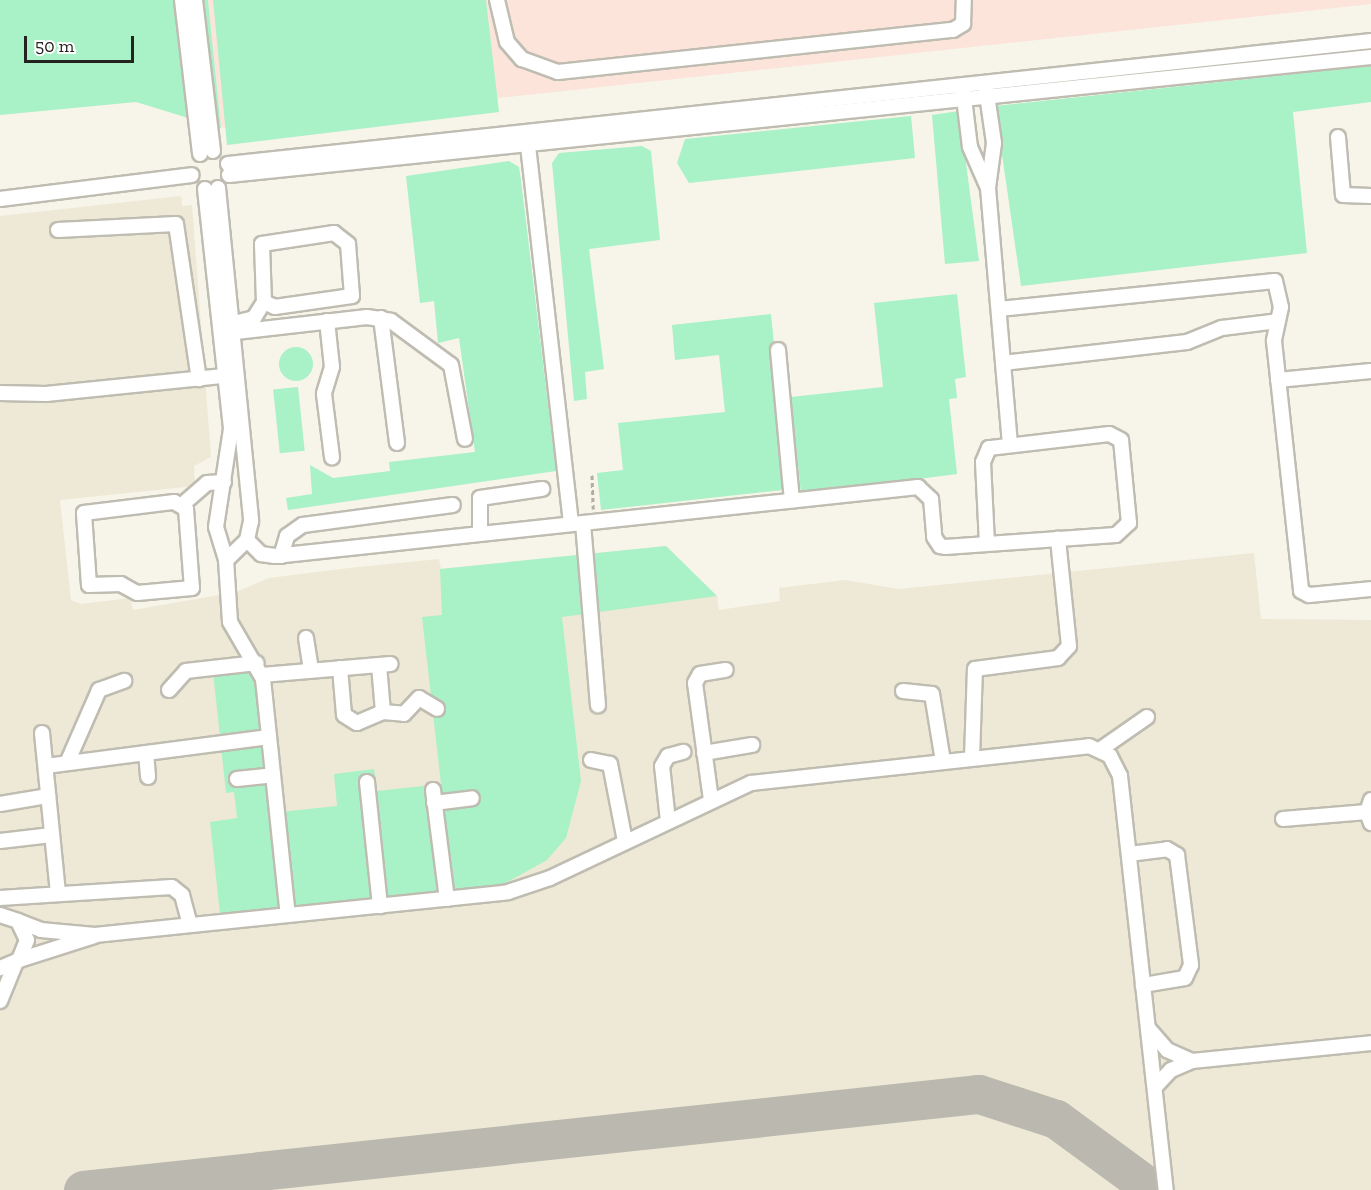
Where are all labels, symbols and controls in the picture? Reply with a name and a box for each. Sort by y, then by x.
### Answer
scale bar [27,24,136,62]
text: 50 m [35,35,74,57]

